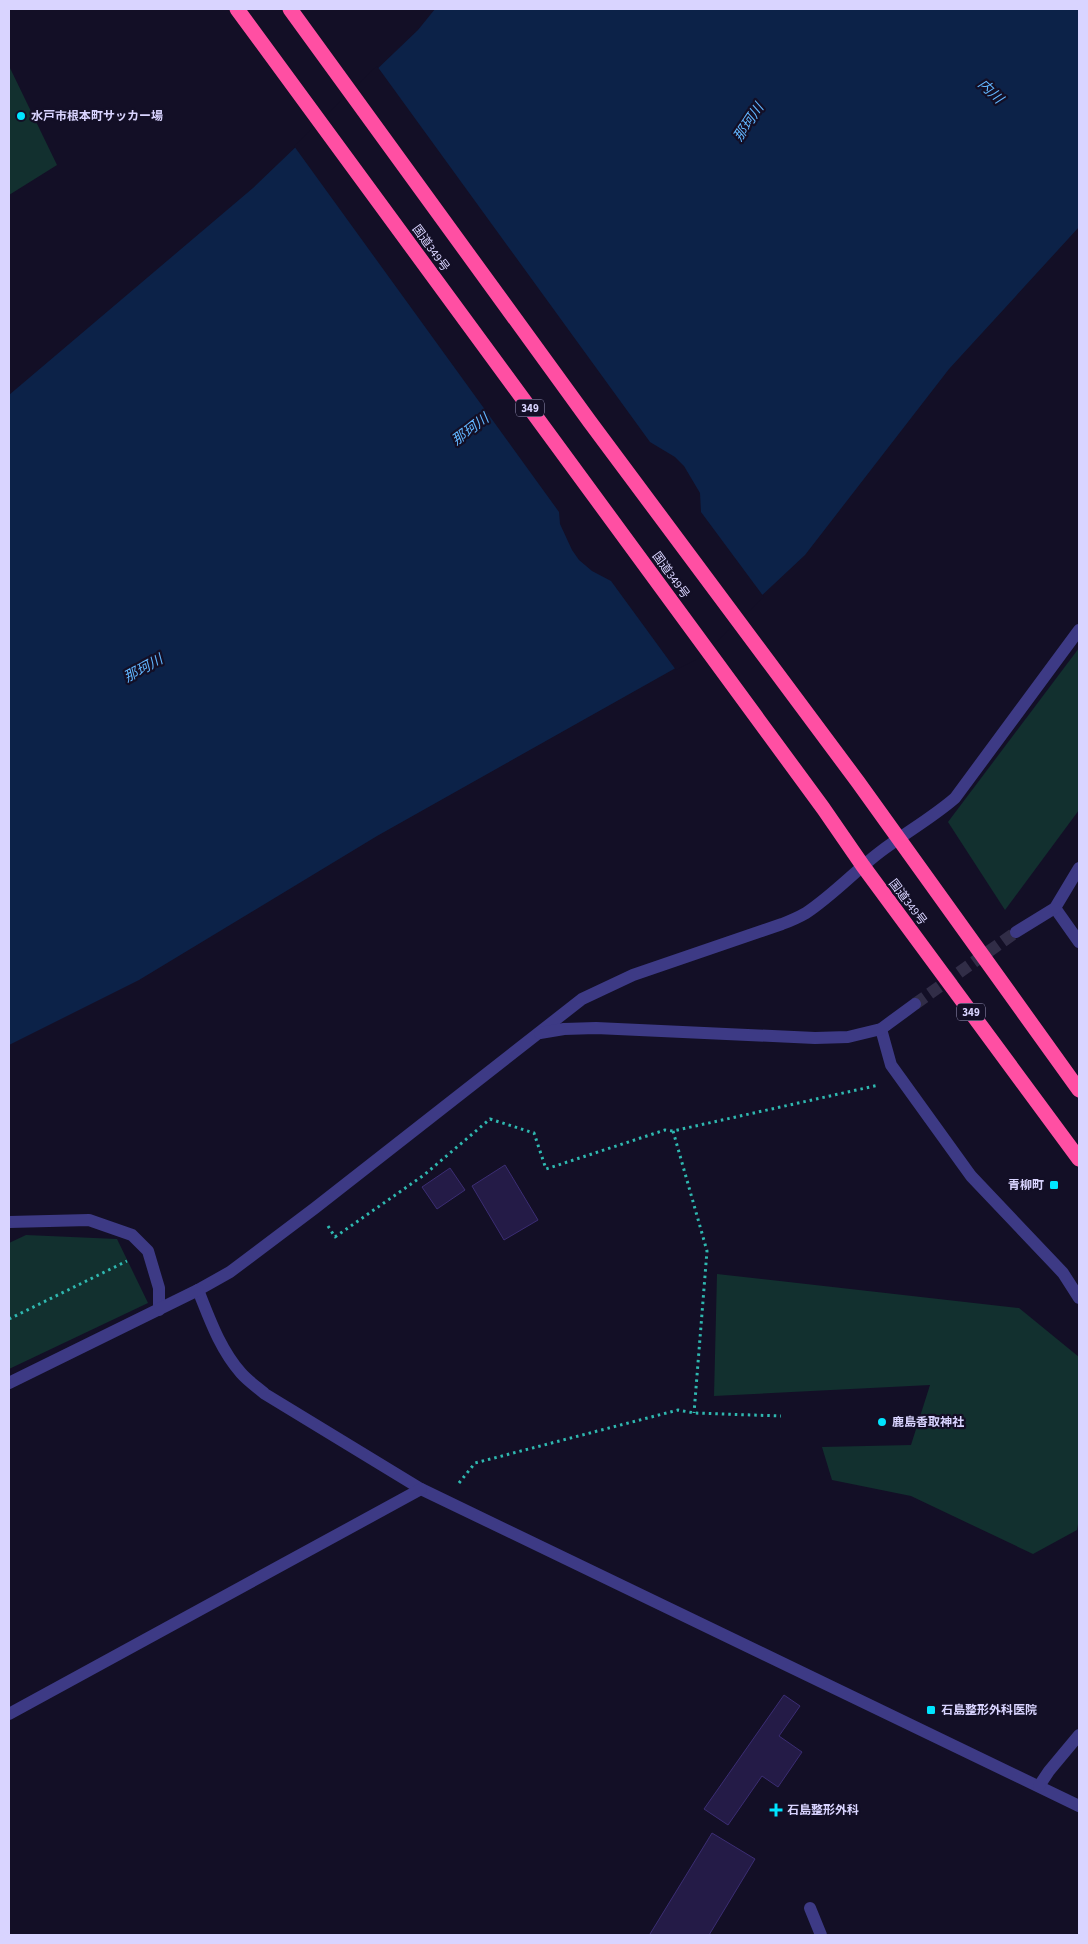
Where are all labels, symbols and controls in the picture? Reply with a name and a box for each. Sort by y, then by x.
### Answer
water label: 内川 [973,75,1009,110]
water label: 那珂川 [729,98,770,146]
place label: 水戸市根本町サッカー場 [31,108,163,125]
marker: 水戸市根本町サッカー場 [15,110,27,122]
street label: 国道349号 [408,221,453,275]
road number: 349 [516,399,544,416]
water label: 那珂川 [448,408,495,450]
street label: 国道349号 [648,548,693,602]
water label: 那珂川 [120,649,168,688]
street label: 国道349号 [885,876,931,929]
road number: 349 [957,1004,985,1020]
place label: 青柳町 [1008,1177,1044,1194]
marker: 青柳町 [1048,1179,1060,1191]
place label: 鹿島香取神社 [892,1414,964,1431]
marker: 鹿島香取神社 [876,1416,888,1428]
place label: 石島整形外科医院 [941,1702,1037,1719]
marker: 石島整形外科医院 [925,1704,937,1716]
place label: 石島整形外科 [787,1802,859,1819]
marker: 石島整形外科 [769,1803,783,1817]

